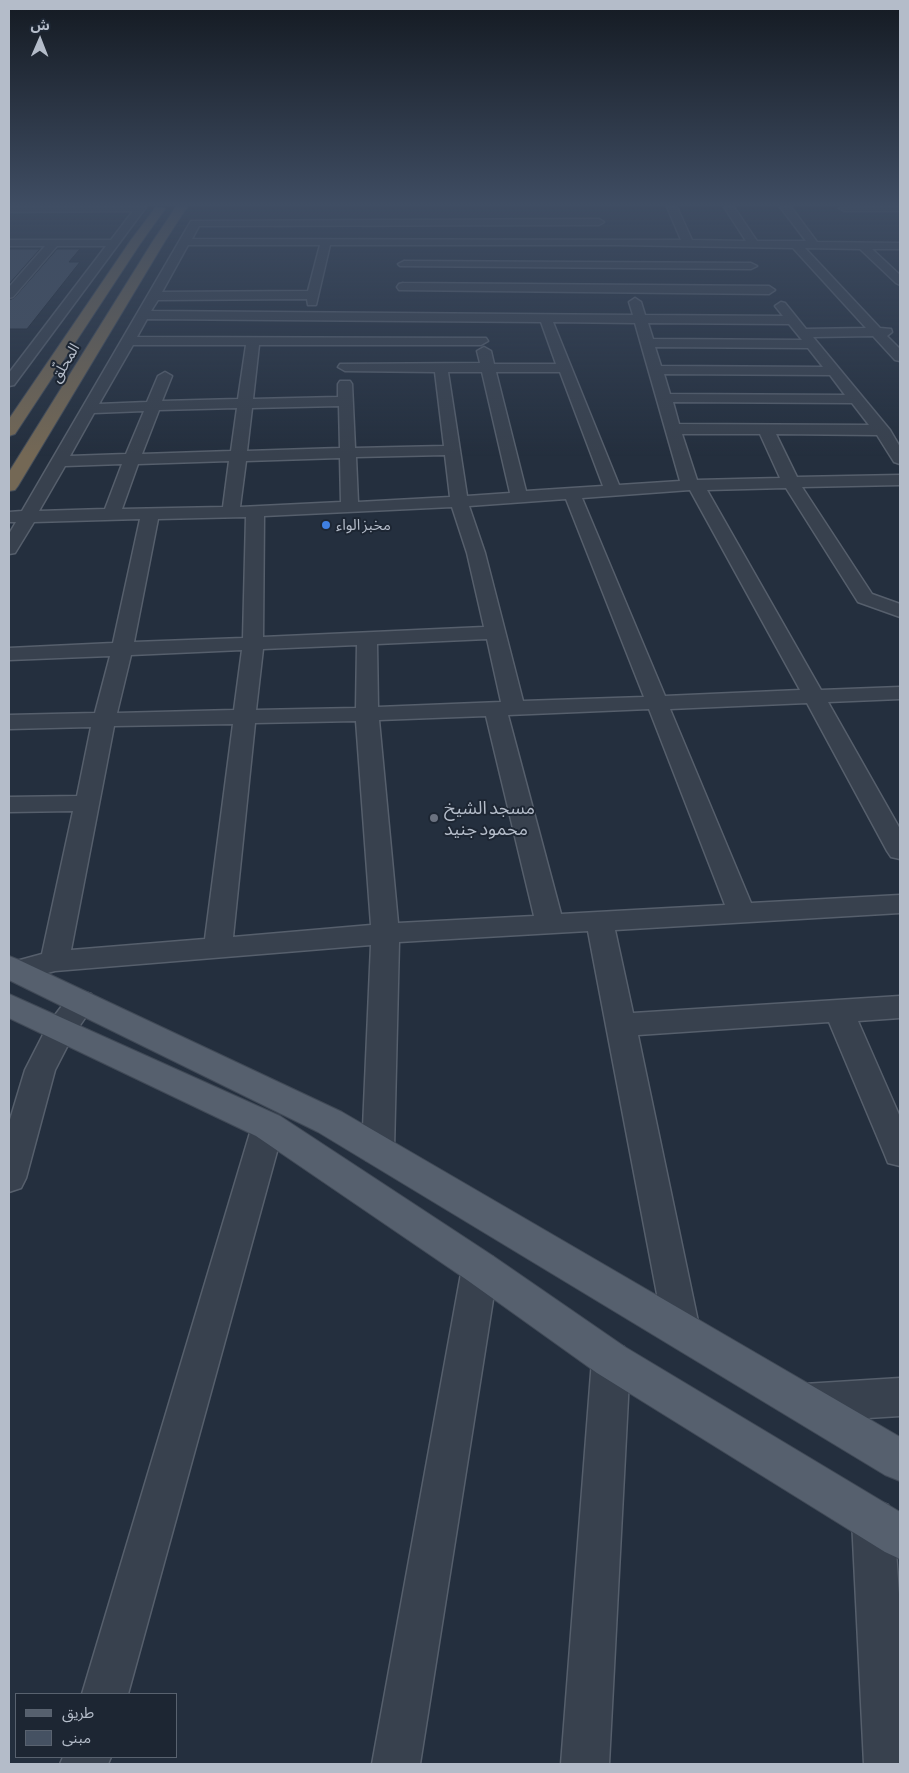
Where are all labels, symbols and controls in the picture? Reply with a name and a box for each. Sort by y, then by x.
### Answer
north arrow [15,15,65,65]
text: ش [31,17,50,33]
street label: المحلّق [46,340,84,386]
place label: مخبز الواء [336,516,391,534]
marker: مخبز الواء [320,519,332,531]
place label: مسجد الشيخ محمود جنيد [444,797,535,840]
marker: مسجد الشيخ محمود جنيد [428,812,440,824]
legend [15,1693,178,1758]
text: طريق [62,1704,94,1721]
text: مبنى [62,1729,91,1746]

